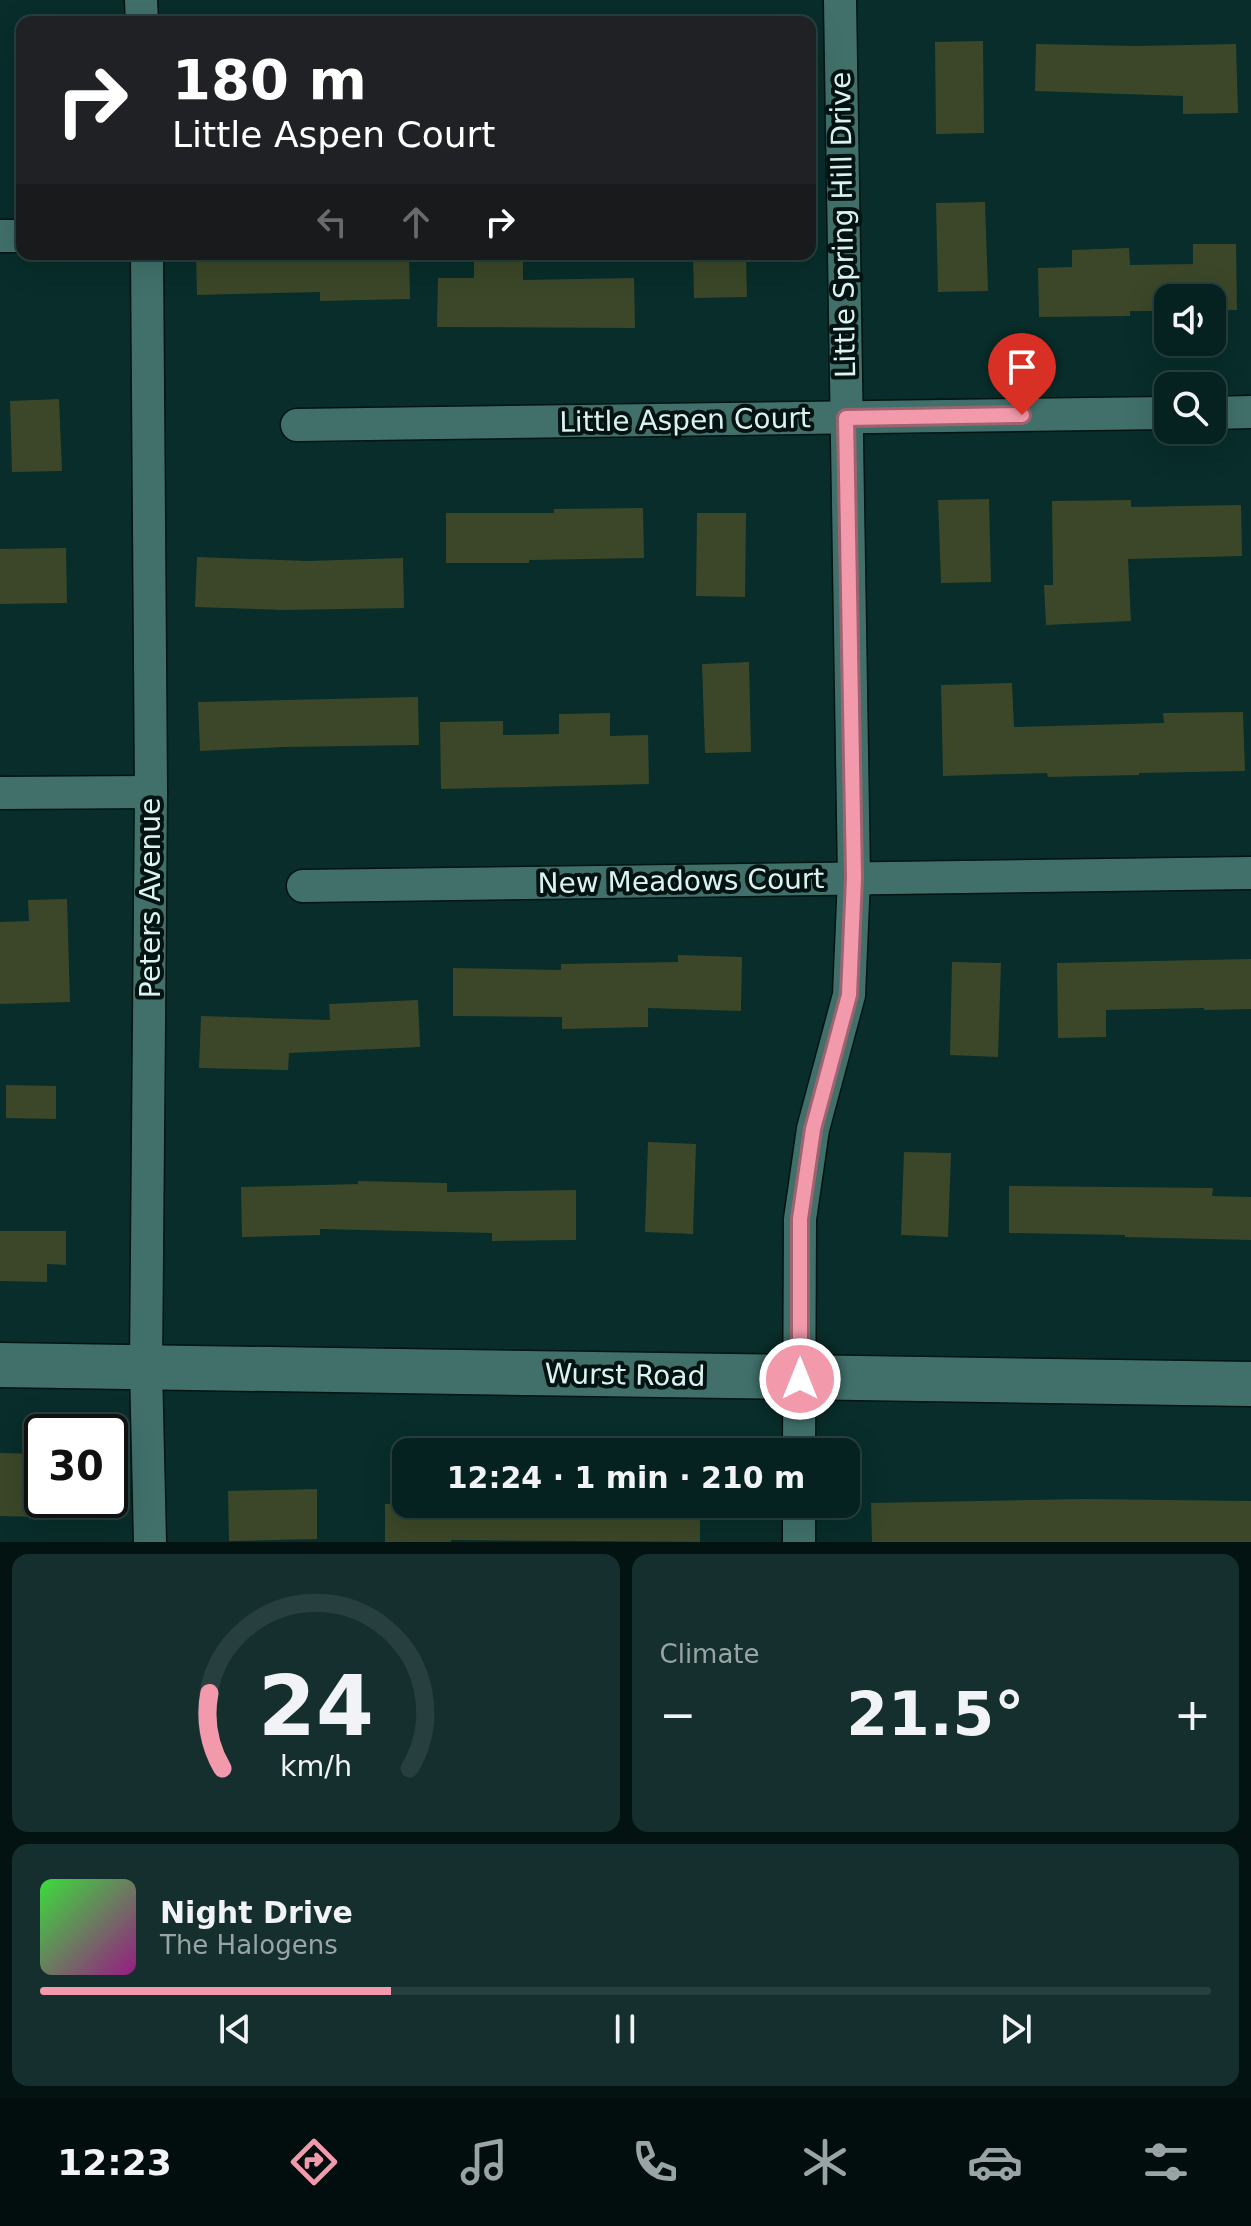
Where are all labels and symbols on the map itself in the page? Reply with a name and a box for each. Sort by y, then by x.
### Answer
street label: Little Spring Hill Drive [824,72,862,378]
pin [988,333,1056,415]
street label: Little Aspen Court [559,401,811,439]
street label: Peters Avenue [134,798,167,998]
street label: New Meadows Court [537,862,825,900]
position arrow [758,1337,842,1421]
street label: Wurst Road [544,1357,706,1393]
speed limit sign: 30 [24,1414,128,1518]

